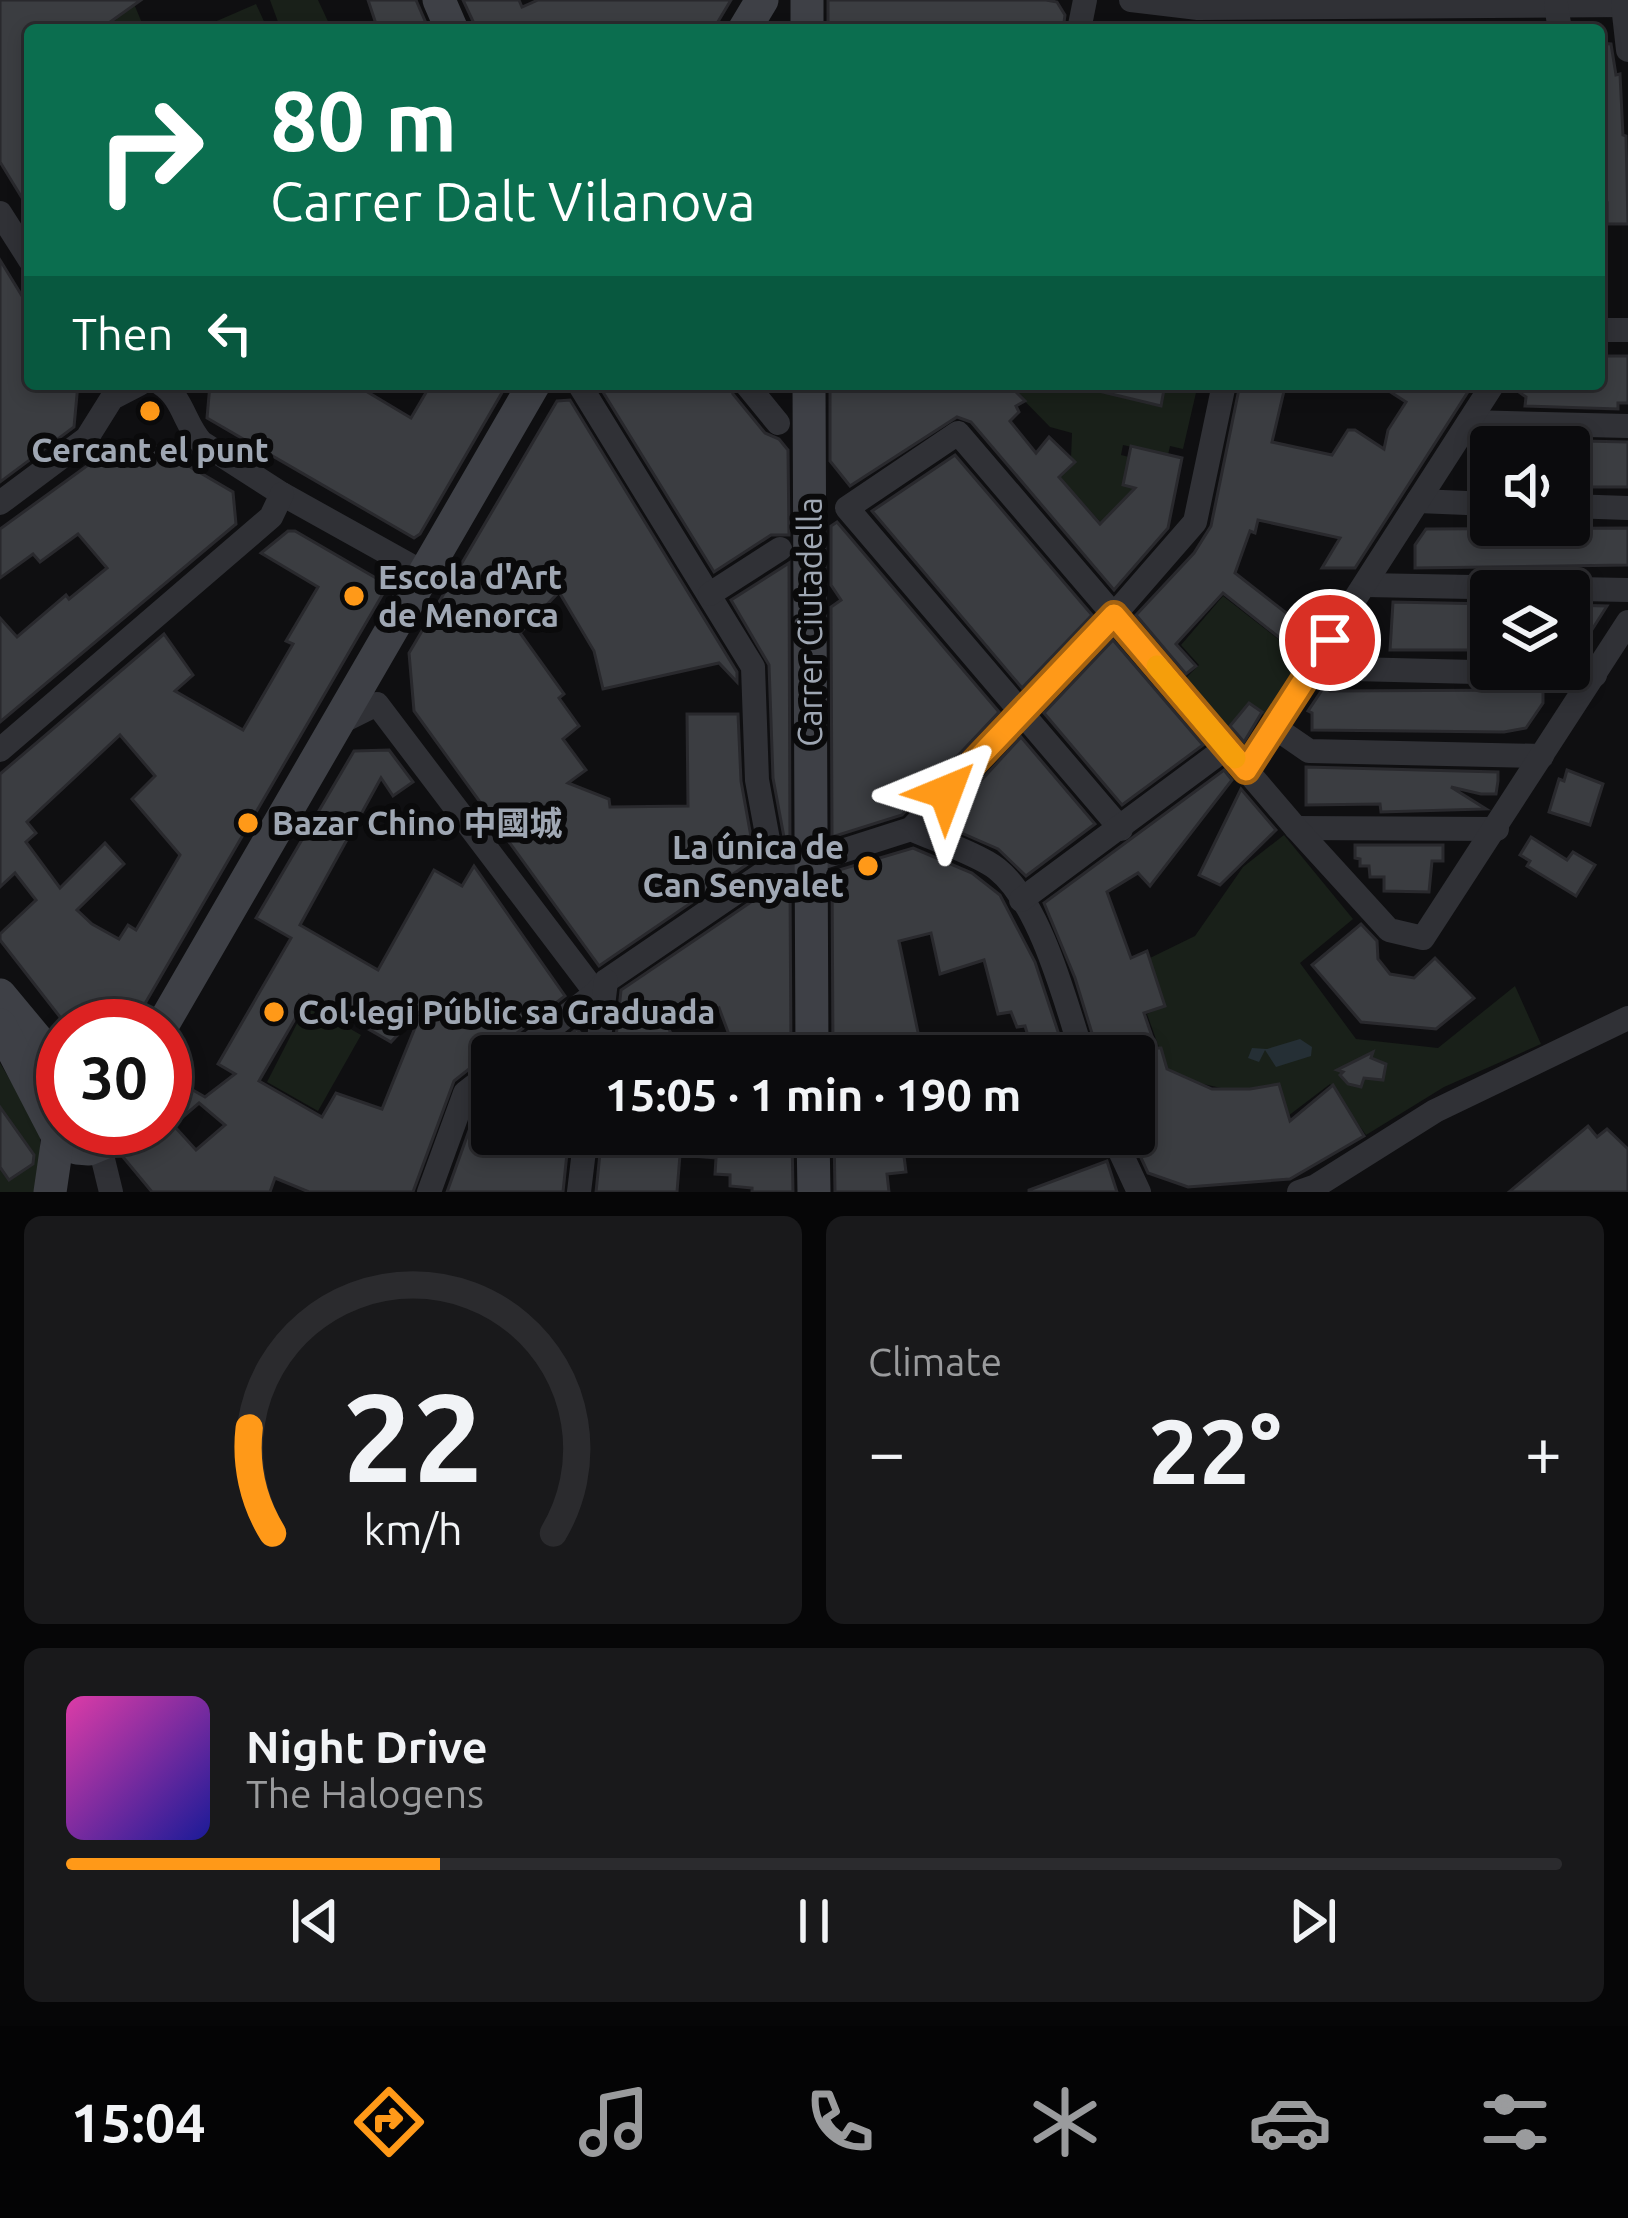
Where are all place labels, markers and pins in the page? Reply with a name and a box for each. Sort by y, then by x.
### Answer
marker: Cercant el punt [137,398,163,424]
place label: Cercant el punt [31,431,269,468]
place label: Escola d'Art de Menorca [378,558,562,633]
marker: Escola d'Art de Menorca [341,583,367,609]
pin [1279,589,1381,691]
place label: Bazar Chino 中國城 [272,804,562,841]
marker: Bazar Chino 中國城 [235,810,261,836]
place label: La única de Can Senyalet [643,828,844,903]
marker: La única de Can Senyalet [855,853,881,879]
place label: Col·legi Públic sa Graduada [298,993,715,1030]
marker: Col·legi Públic sa Graduada [261,999,287,1025]

